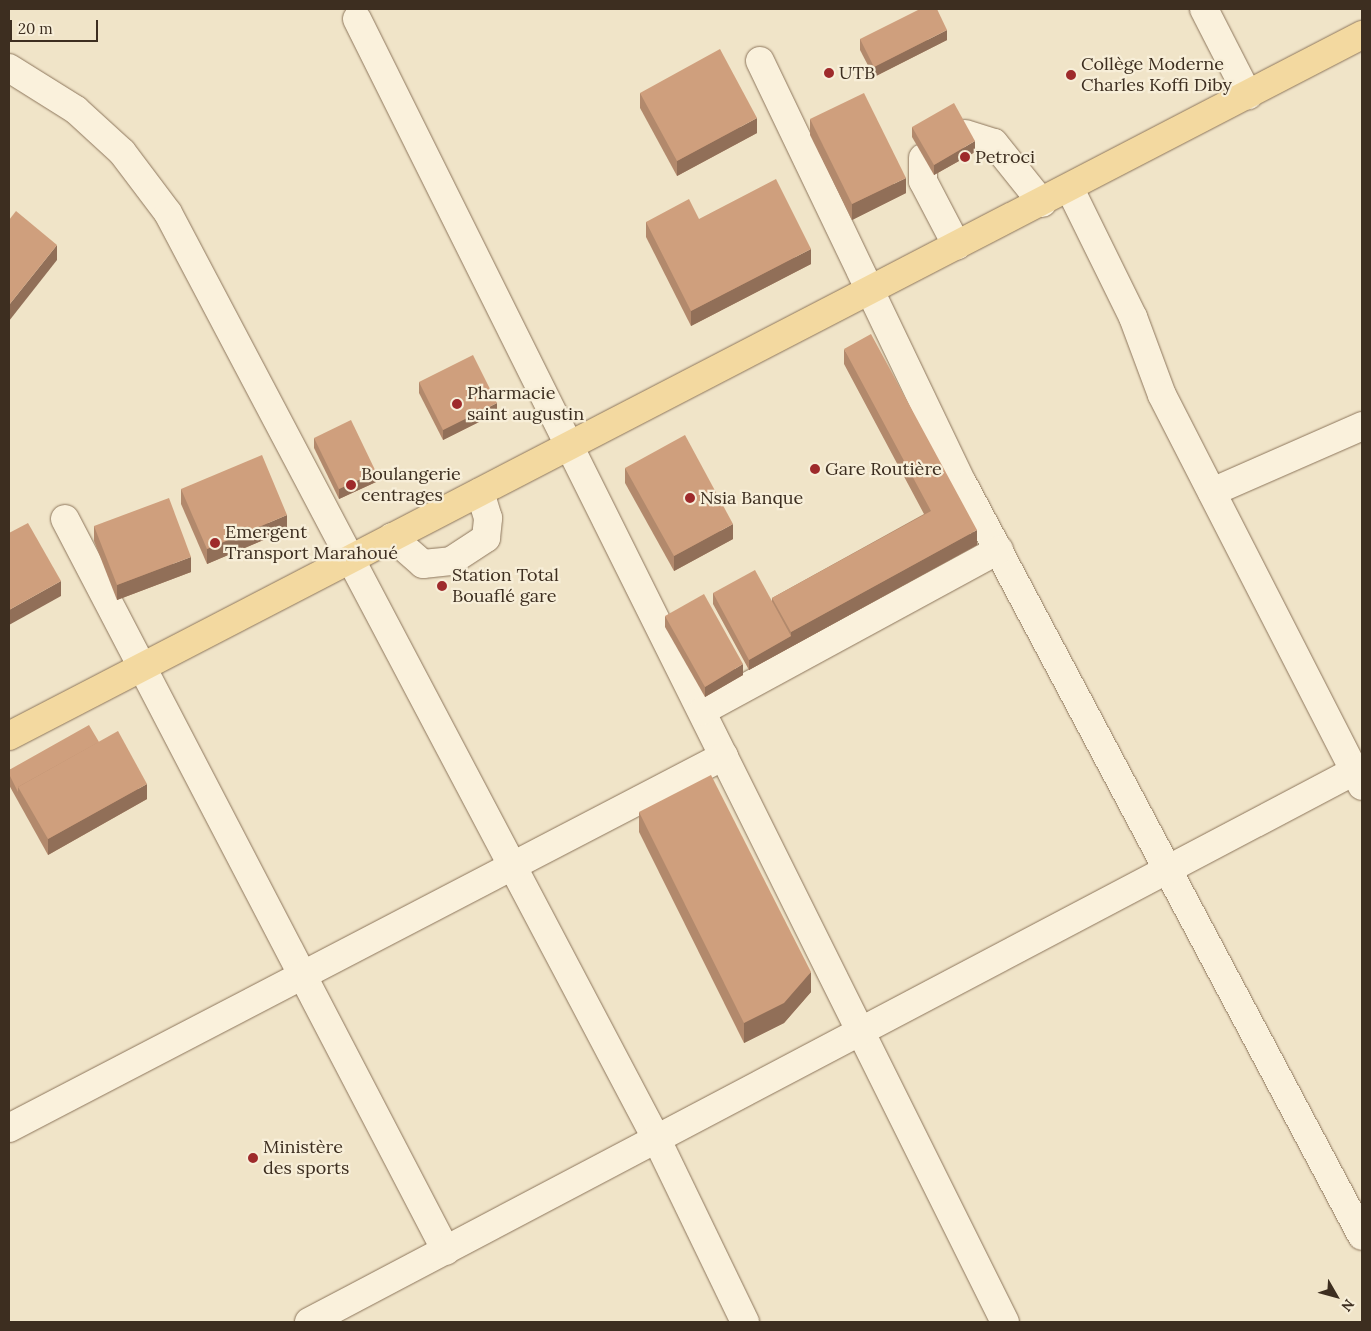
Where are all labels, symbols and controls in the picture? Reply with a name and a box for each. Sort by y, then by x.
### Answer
scale bar [12,10,100,42]
text: 20 m [18,19,53,38]
place label: Collège Moderne Charles Koffi Diby [1081,54,1232,96]
place label: UTB [839,62,875,84]
marker: UTB [823,67,835,79]
marker: Collège Moderne Charles Koffi Diby [1065,69,1077,81]
place label: Petroci [975,146,1035,168]
marker: Petroci [959,151,971,163]
place label: Pharmacie saint augustin [467,383,584,426]
marker: Pharmacie saint augustin [451,398,463,410]
place label: Gare Routière [825,458,942,480]
marker: Gare Routière [809,463,821,475]
place label: Boulangerie centrages [361,464,461,506]
marker: Boulangerie centrages [345,479,357,491]
place label: Nsia Banque [700,487,803,509]
marker: Nsia Banque [684,492,696,504]
place label: Emergent Transport Marahoué [225,522,398,564]
marker: Emergent Transport Marahoué [209,537,221,549]
place label: Station Total Bouaflé gare [452,565,559,608]
marker: Station Total Bouaflé gare [436,580,448,592]
place label: Ministère des sports [263,1137,349,1180]
marker: Ministère des sports [247,1152,259,1164]
north arrow [1311,1271,1361,1321]
text: N [1337,1295,1358,1315]

